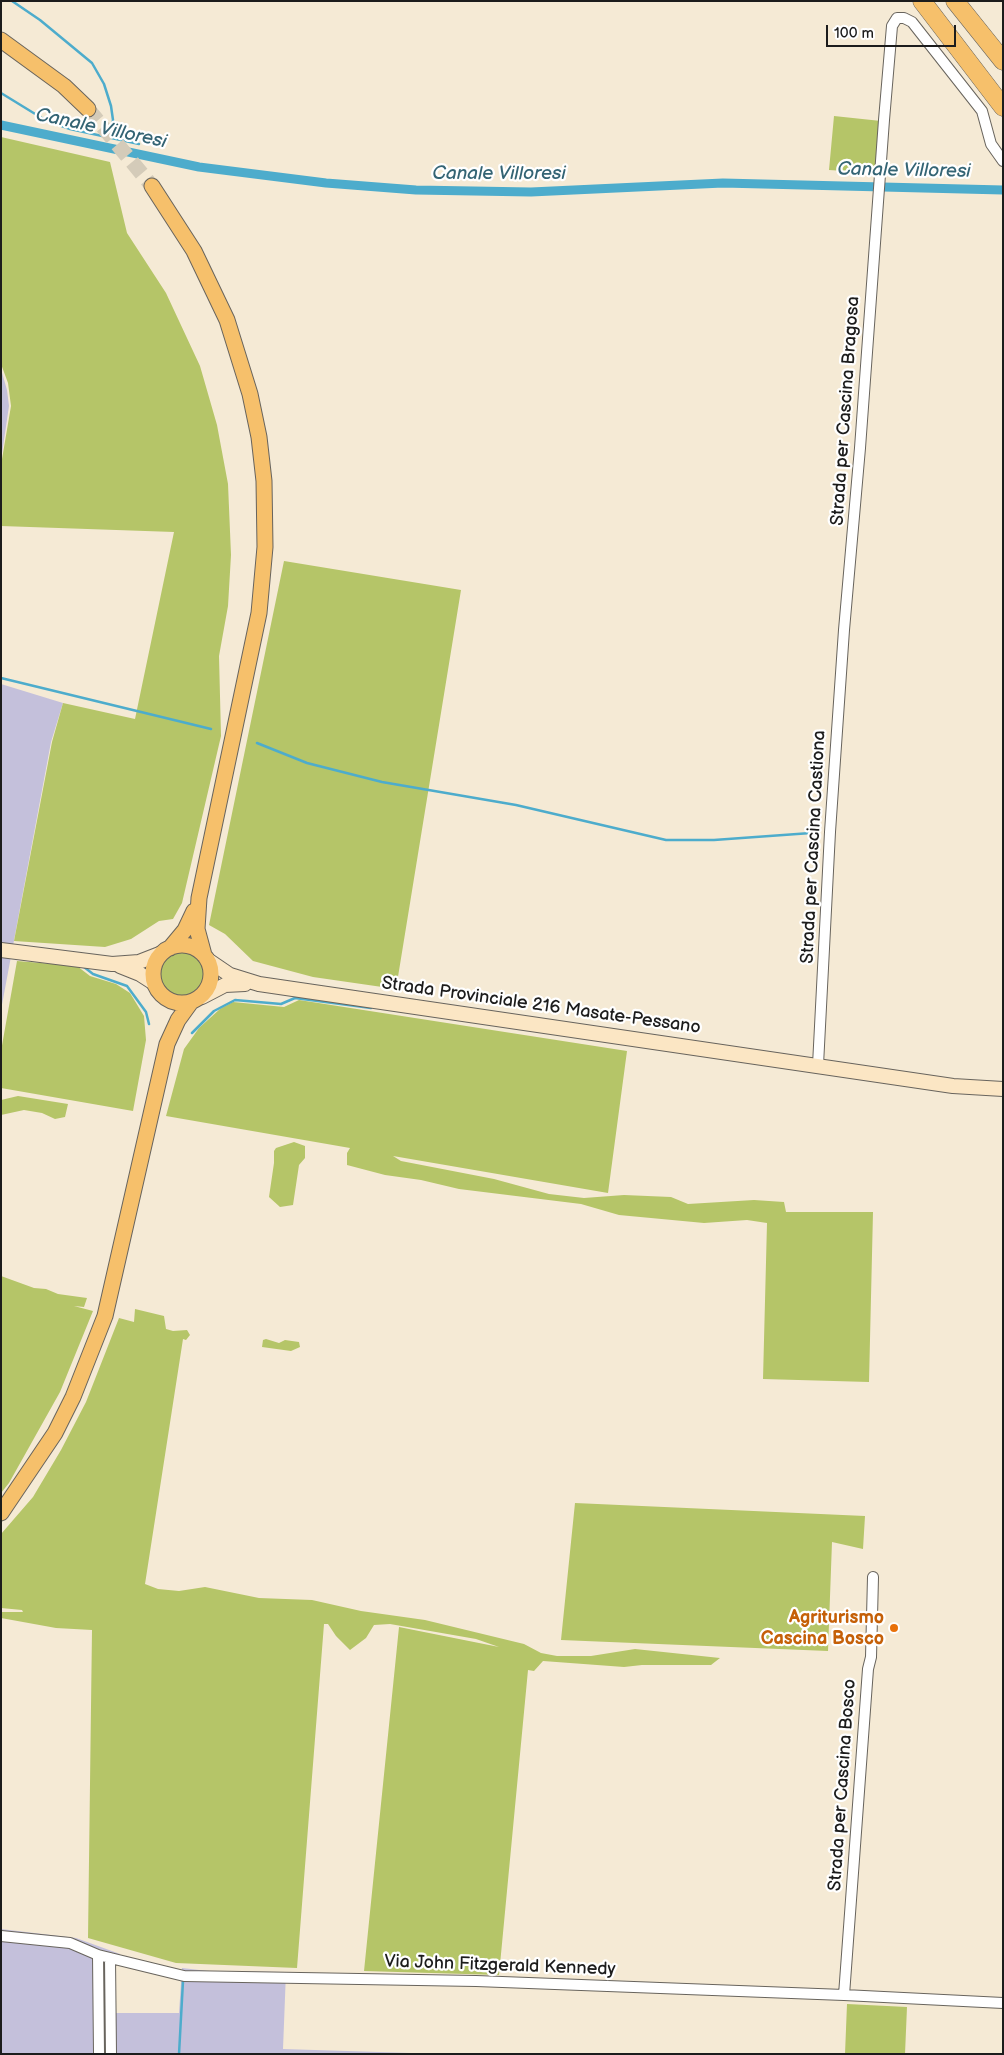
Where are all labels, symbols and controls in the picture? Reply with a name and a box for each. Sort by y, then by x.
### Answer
scale bar [829,15,959,47]
text: 100 m [834,24,874,43]
water label: Canale Villoresi [33,104,169,154]
water label: Canale Villoresi [837,158,971,184]
water label: Canale Villoresi [432,163,566,185]
street label: Strada per Cascina Bragosa [827,296,865,526]
street label: Strada per Cascina Castiona [797,730,831,964]
street label: Strada Provinciale 216 Masate-Pessano [380,973,702,1039]
place label: Agriturismo Cascina Bosco [761,1607,884,1650]
marker: Agriturismo Cascina Bosco [888,1622,900,1634]
street label: Strada per Cascina Bosco [825,1678,861,1892]
street label: Via John Fitzgerald Kennedy [384,1951,616,1981]

